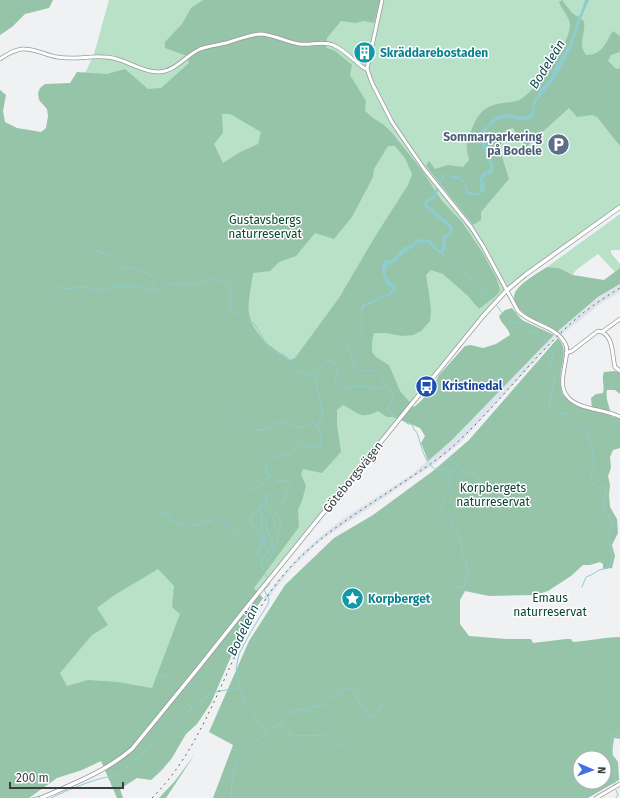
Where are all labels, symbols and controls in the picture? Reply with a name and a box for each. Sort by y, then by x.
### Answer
water label: Bodeleån [526,37,568,91]
building icon: Skräddarebostaden [352,40,378,66]
place label: Skräddarebostaden [380,46,488,60]
place label: Sommarparkering på Bodele [443,130,542,158]
parking icon: Sommarparkering på Bodele [545,131,571,157]
park label: Gustavsbergs naturreservat [228,213,303,241]
bus stop icon: Kristinedal [413,373,439,399]
place label: Kristinedal [442,379,503,393]
street label: Göteborgsvägen [320,439,386,515]
park label: Korpbergets naturreservat [456,481,531,509]
place icon: Korpberget [339,586,365,612]
park label: Emaus naturreservat [513,591,588,619]
place label: Korpberget [368,592,431,606]
water label: Bodeleån [224,602,262,658]
north arrow [572,750,612,790]
scale bar [10,764,123,790]
text: N [595,766,608,774]
text: 200 m [16,771,49,785]

